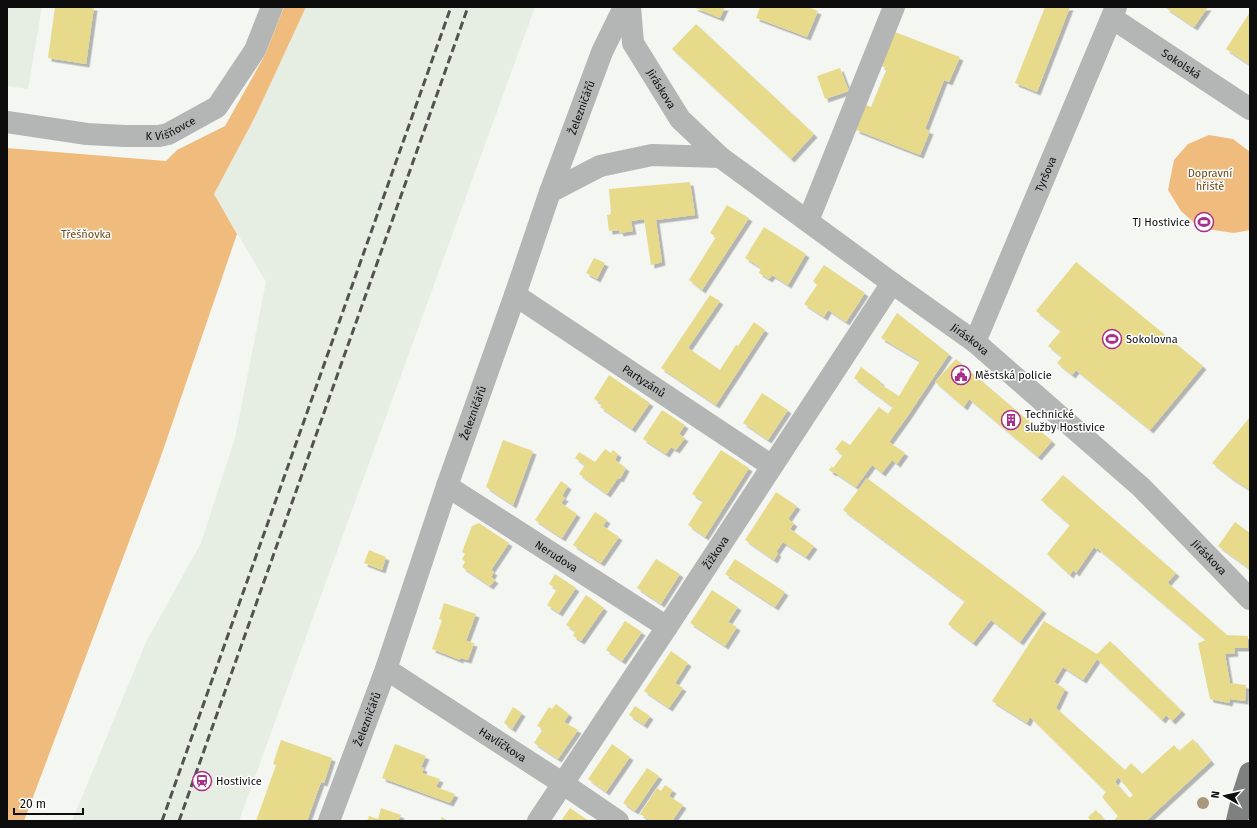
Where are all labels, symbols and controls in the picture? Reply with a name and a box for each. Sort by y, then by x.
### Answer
street label: Sokolská [1159,47,1203,82]
street label: Jiráskova [644,67,678,111]
street label: Železničářů [565,79,598,136]
street label: K Višňovce [146,114,198,143]
street label: Tyršova [1033,155,1059,194]
park label: Dopravní hřiště [1188,167,1232,193]
sports icon: TJ Hostivice [1193,211,1215,233]
place label: TJ Hostivice [1133,216,1190,229]
park label: Třešňovka [61,228,111,241]
street label: Jiráskova [948,321,991,358]
sports icon: Sokolovna [1101,328,1123,350]
place label: Sokolovna [1126,333,1178,346]
street label: Partyzánů [620,362,668,400]
public building icon: Městská policie [950,364,972,386]
place label: Městská policie [975,369,1052,382]
street label: Železničářů [457,384,489,442]
place label: Technické služby Hostivice [1025,408,1105,434]
building icon: Technické služby Hostivice [1000,409,1022,431]
street label: Žižkova [700,534,732,572]
street label: Jiráskova [1189,537,1229,578]
street label: Nerudova [532,538,580,575]
street label: Železničářů [351,690,384,748]
street label: Havlíčkova [476,725,528,765]
station icon: Hostivice [191,770,213,792]
place label: Hostivice [216,775,262,788]
north arrow [1205,776,1245,816]
scale bar [14,790,83,816]
text: N [1209,790,1223,799]
text: 20 m [20,797,46,811]

